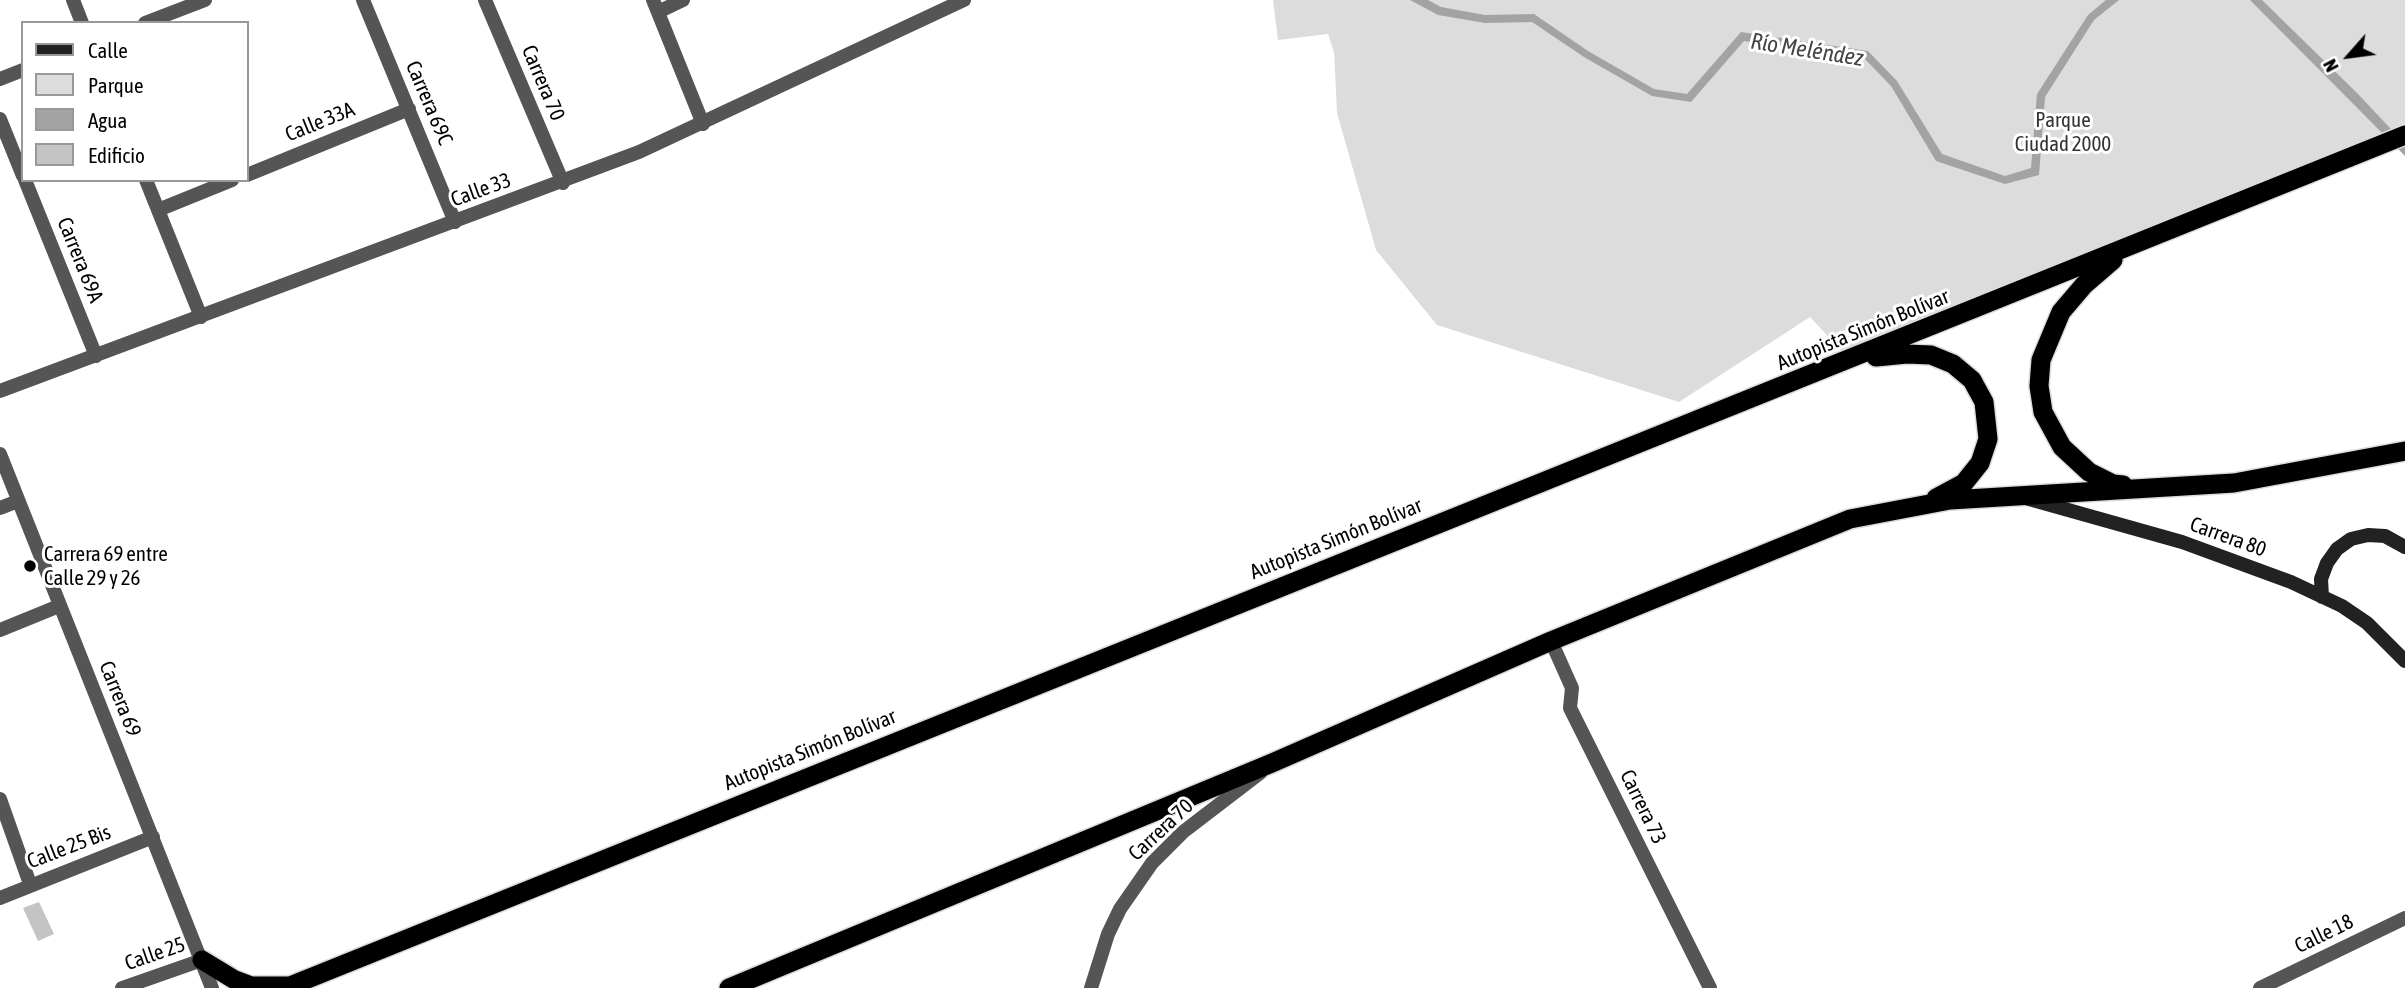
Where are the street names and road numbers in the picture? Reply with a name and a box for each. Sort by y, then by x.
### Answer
street label: Carrera 70 [516,42,570,124]
street label: Carrera 69C [400,57,458,149]
street label: Calle 33A [282,97,358,147]
street label: Calle 33 [447,168,515,212]
street label: Carrera 69A [52,214,108,306]
street label: Autopista Simón Bolívar [1773,284,1953,376]
street label: Autopista Simón Bolívar [1246,493,1426,585]
street label: Carrera 80 [2186,512,2270,562]
street label: Carrera 69 [93,658,147,740]
street label: Autopista Simón Bolívar [720,704,900,796]
street label: Carrera 73 [1614,766,1672,848]
street label: Carrera 70 [1123,794,1199,866]
street label: Calle 25 Bis [24,820,114,874]
street label: Calle 18 [2290,909,2358,959]
street label: Calle 25 [121,932,189,976]

